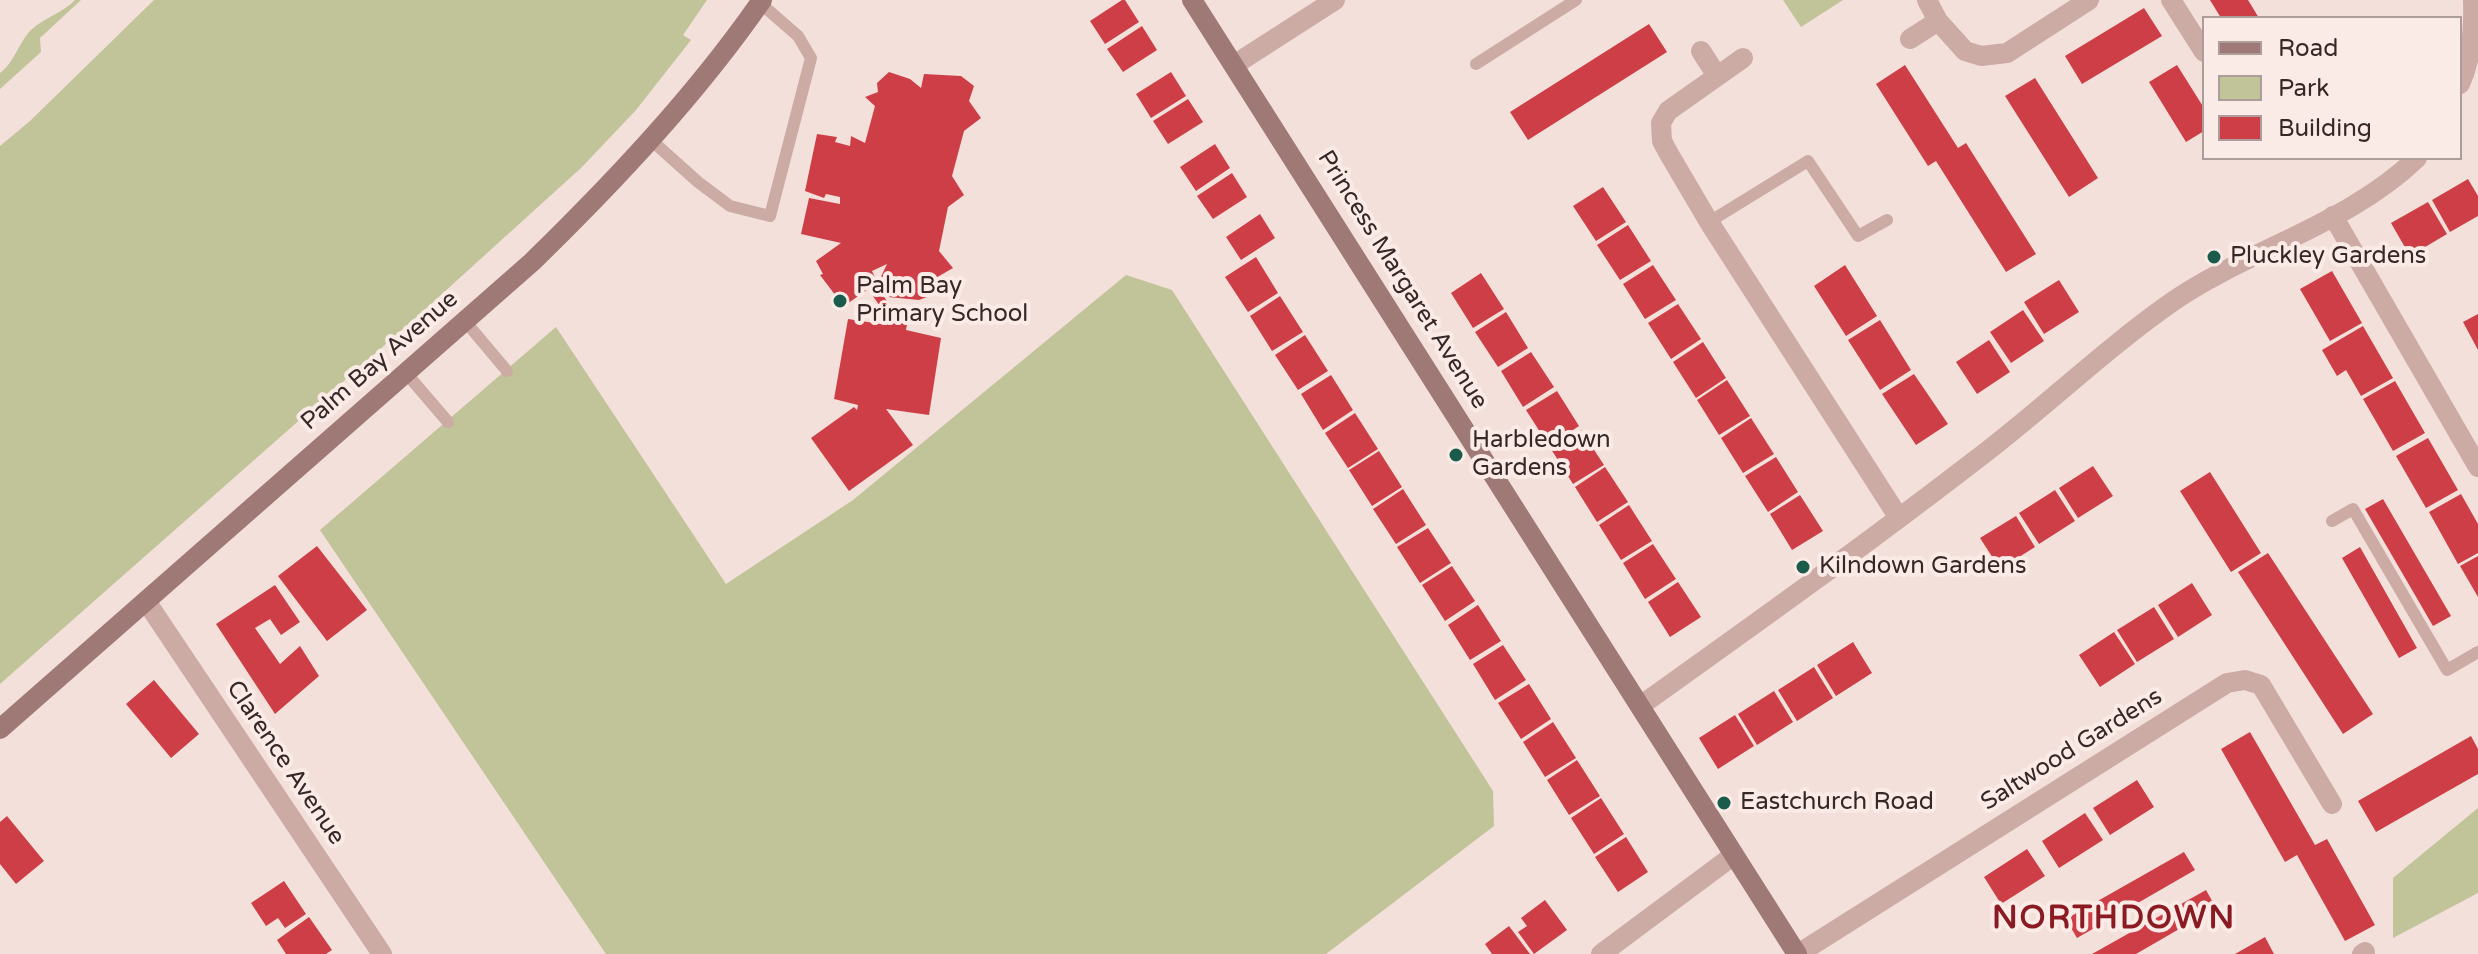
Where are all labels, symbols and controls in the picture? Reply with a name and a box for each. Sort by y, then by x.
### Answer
legend [2202,16,2462,160]
text: Road [2278,34,2338,63]
text: Park [2278,74,2329,103]
text: Building [2278,114,2372,143]
street label: Princess Margaret Avenue [1311,146,1493,414]
place label: Pluckley Gardens [2230,243,2426,271]
marker: Pluckley Gardens [2205,248,2223,266]
place label: Palm Bay Primary School [856,273,1028,329]
street label: Palm Bay Avenue [296,285,464,437]
marker: Palm Bay Primary School [831,292,849,310]
place label: Harbledown Gardens [1472,427,1611,483]
marker: Harbledown Gardens [1447,446,1465,464]
place label: Kilndown Gardens [1819,553,2026,581]
marker: Kilndown Gardens [1794,558,1812,576]
street label: Clarence Avenue [219,676,351,850]
street label: Saltwood Gardens [1976,683,2168,817]
place label: Eastchurch Road [1740,789,1934,817]
marker: Eastchurch Road [1715,794,1733,812]
district label: NORTHDOWN [1992,901,2236,939]

